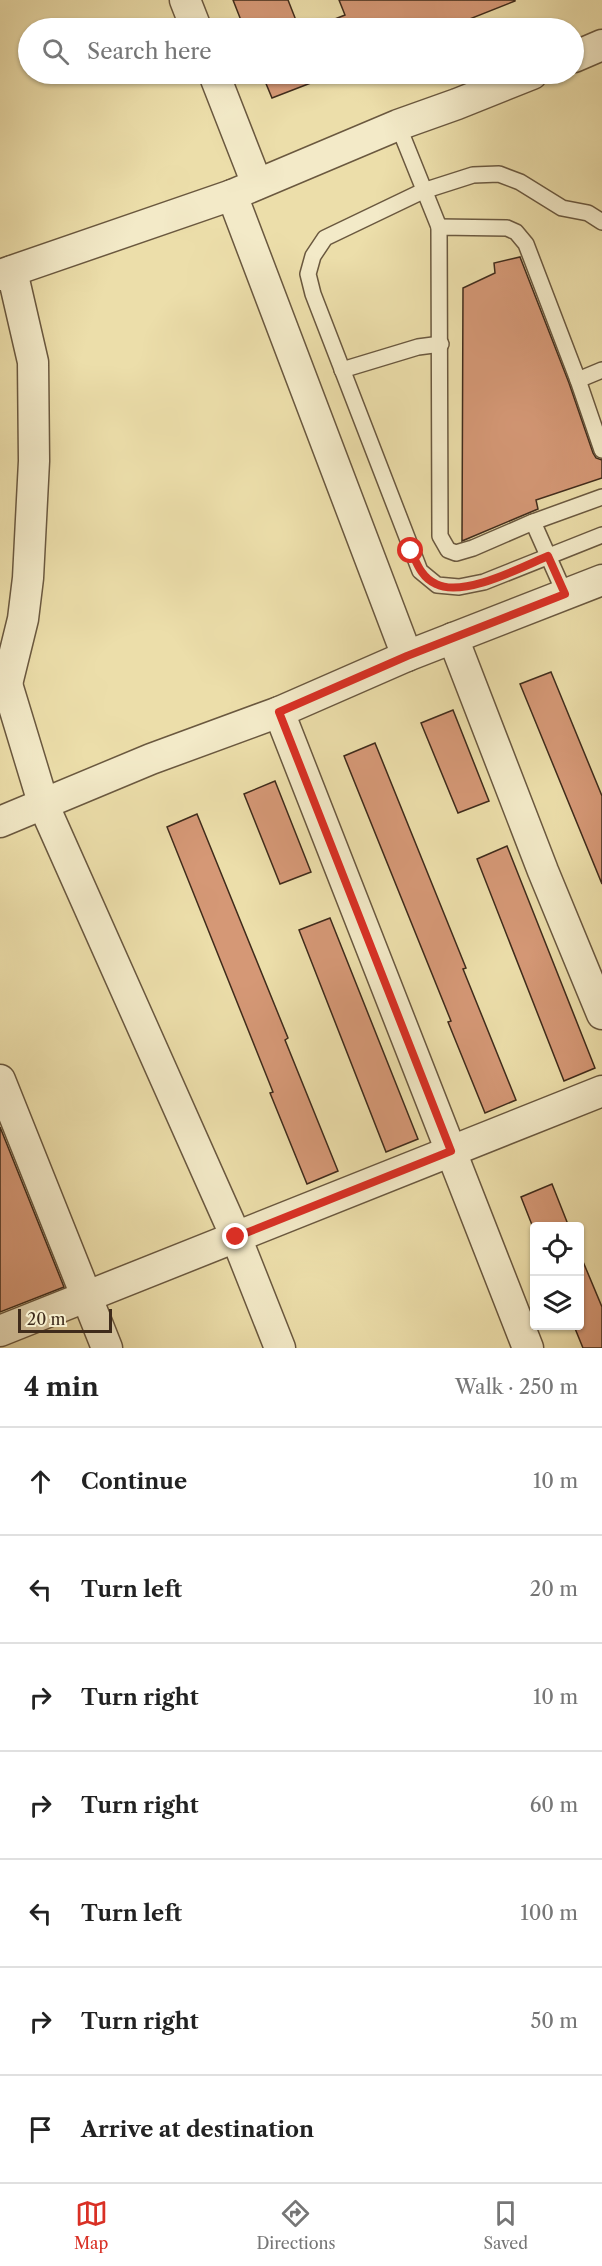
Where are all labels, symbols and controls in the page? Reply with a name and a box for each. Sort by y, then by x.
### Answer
search box [18,18,584,84]
icon: search [39,35,72,68]
text: Search here [87,38,212,65]
route start [397,537,423,563]
map controls [530,1222,584,1330]
button: locate [530,1222,584,1276]
route end [222,1223,248,1249]
button: layers [530,1276,584,1330]
scale bar [18,1306,112,1334]
text: 20 m [27,1309,66,1329]
text: 4 min [24,1371,99,1403]
text: Walk · 250 m [455,1375,578,1399]
icon: ahead [24,1465,57,1498]
text: Continue [81,1468,187,1495]
text: 10 m [533,1469,578,1493]
icon: left [24,1573,57,1606]
text: Turn left [81,1576,182,1603]
text: 20 m [530,1577,578,1601]
icon: right [24,1681,57,1714]
text: Turn right [81,1684,199,1711]
text: 10 m [533,1685,578,1709]
icon: right [24,1789,57,1822]
text: Turn right [81,1792,199,1819]
text: 60 m [530,1793,578,1817]
icon: left [24,1897,57,1930]
text: Turn left [81,1900,182,1927]
text: 100 m [520,1901,578,1925]
icon: right [24,2005,57,2038]
text: Turn right [81,2008,199,2035]
text: 50 m [531,2009,578,2033]
icon: arrive [24,2113,57,2146]
text: Arrive at destination [81,2116,314,2143]
tab: Map [74,2197,108,2253]
tab: Directions [256,2197,335,2253]
tab: Saved [484,2197,528,2253]

